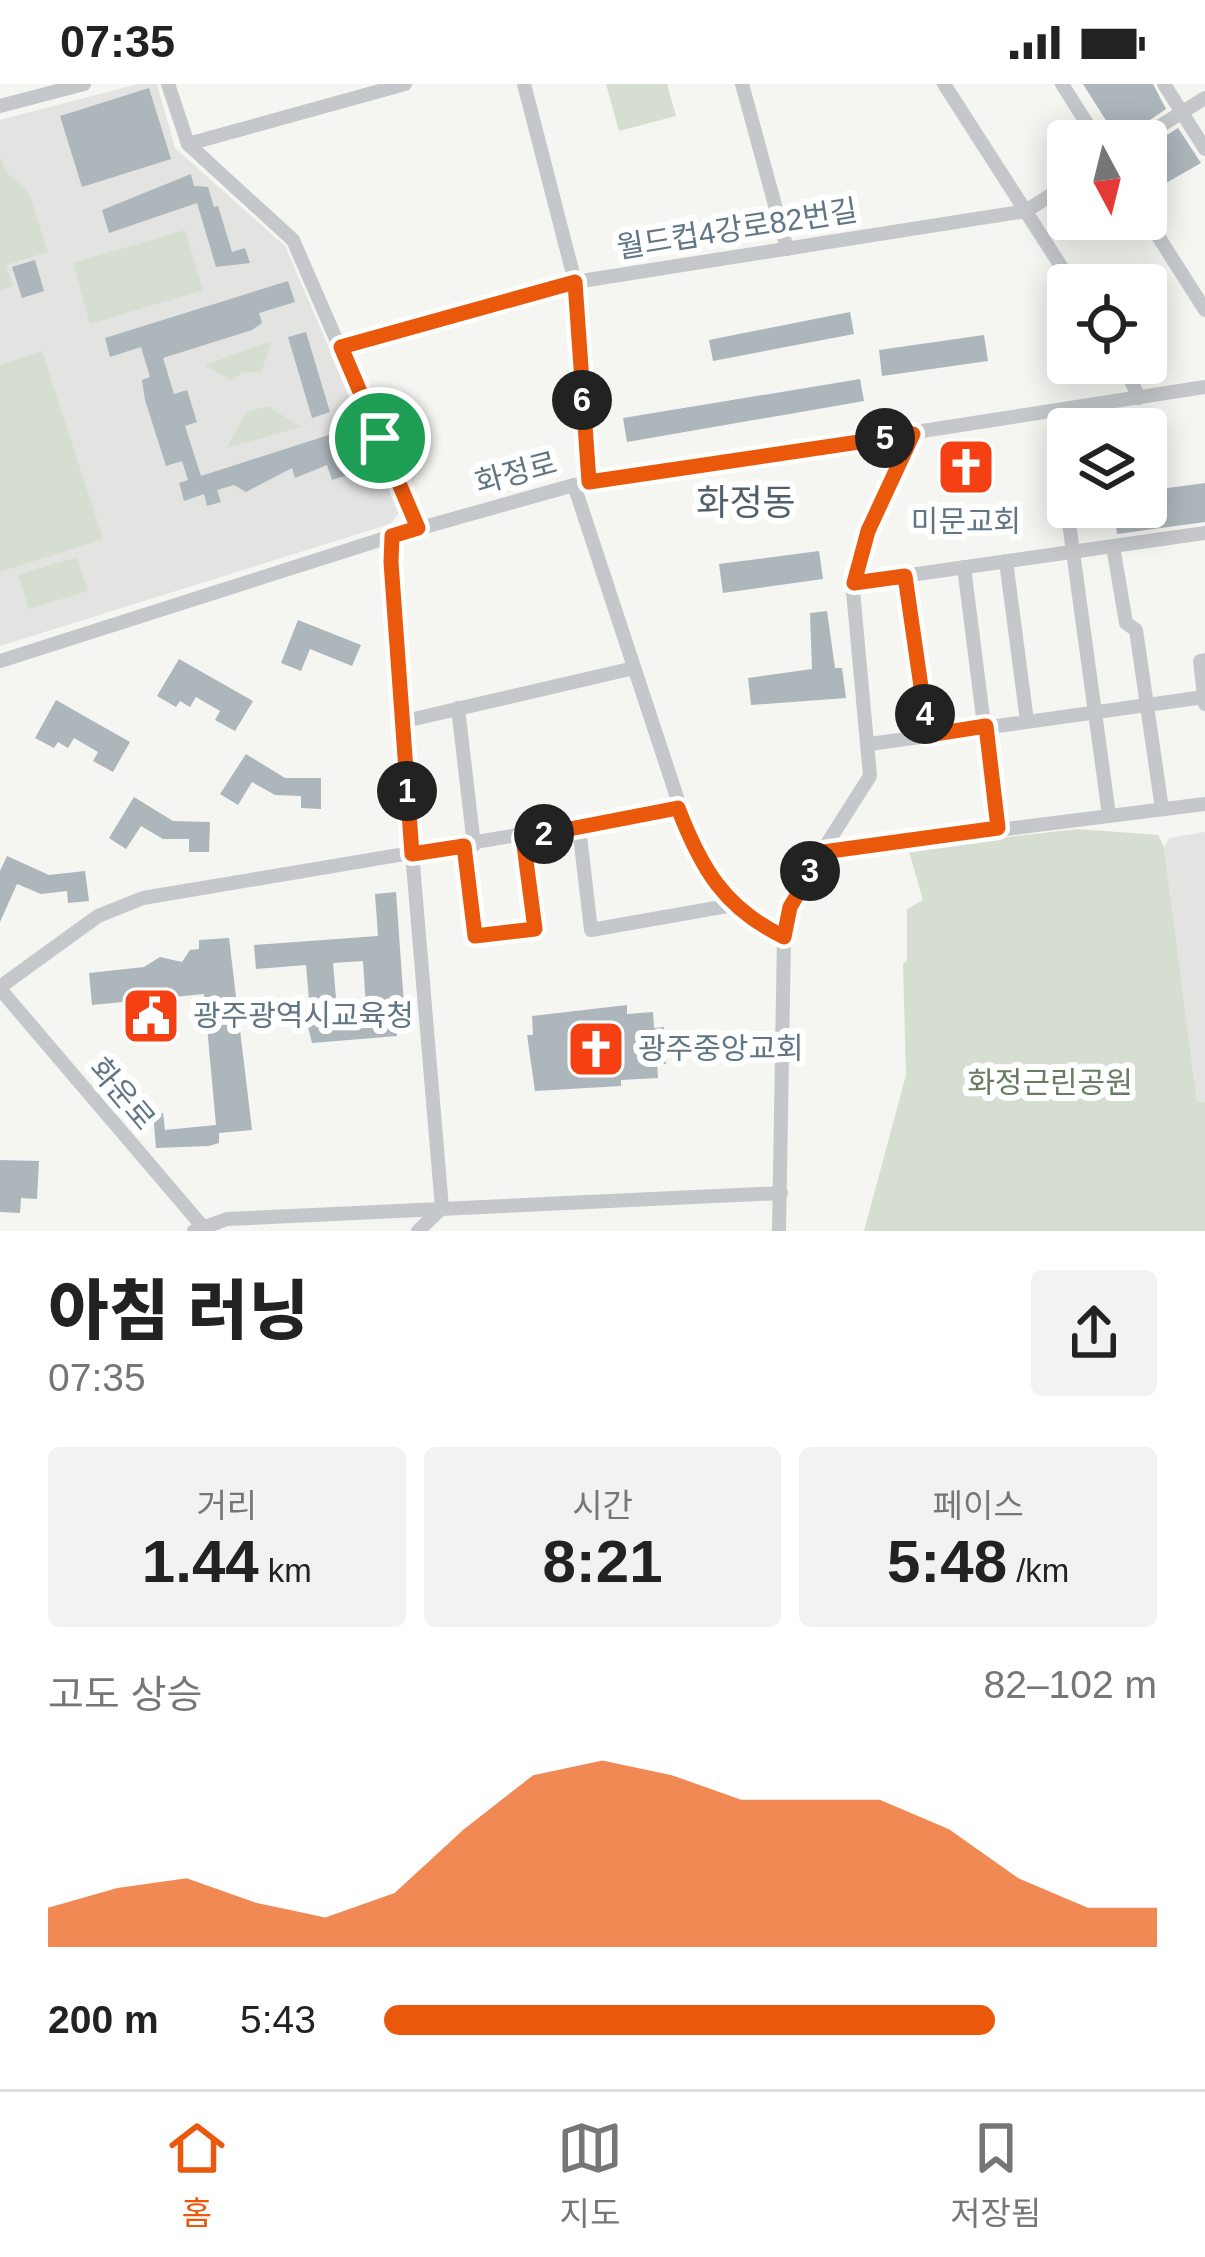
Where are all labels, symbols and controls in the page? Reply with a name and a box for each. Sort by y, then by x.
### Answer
text: 07:35 [60,16,175,67]
north arrow [1047,120,1167,240]
map controls [1047,120,1167,528]
street label: 월드컵4강로82번길 [614,193,860,264]
button: locate [1047,264,1167,384]
pin: 6 [552,370,612,430]
text: 6 [573,381,591,418]
pin [329,387,431,489]
icon: arrive [347,405,413,471]
pin: 5 [855,408,915,468]
button: layers [1047,408,1167,528]
text: 5 [876,419,894,456]
church icon: 미문교회 [935,436,997,498]
street label: 화정로 [472,446,560,499]
district label: 화정동 [696,482,796,523]
place label: 미문교회 [911,505,1021,538]
pin: 4 [895,684,955,744]
text: 4 [916,695,934,732]
pin: 1 [377,761,437,821]
text: 1 [398,772,416,809]
pin: 2 [514,804,574,864]
text: 2 [535,815,553,852]
pin: 3 [780,841,840,901]
text: 3 [801,852,819,889]
public building icon: 광주광역시교육청 [120,985,182,1047]
place label: 광주광역시교육청 [193,999,414,1032]
church icon: 광주중앙교회 [565,1018,627,1080]
place label: 광주중앙교회 [638,1032,804,1065]
street label: 화운로 [83,1051,162,1136]
park label: 화정근린공원 [967,1066,1133,1099]
button: share [1031,1270,1157,1396]
text: 아침 러닝 [48,1274,309,1348]
text: 07:35 [48,1356,146,1399]
text: 거리 [196,1487,257,1524]
text: 시간 [572,1487,633,1524]
text: 페이스 [933,1487,1024,1524]
text: 1.44 [142,1528,259,1595]
text: 8:21 [542,1528,663,1595]
text: 5:48 [887,1528,1007,1595]
text: km [259,1552,312,1589]
text: /km [1007,1552,1069,1589]
text: 82–102 m [984,1663,1157,1706]
text: 고도 상승 [48,1673,202,1716]
text: 200 m [48,1998,159,2041]
text: 5:43 [240,1998,316,2041]
tab: 홈 [164,2115,230,2235]
tab: 지도 [557,2115,623,2235]
tab: 저장됨 [950,2115,1041,2235]

